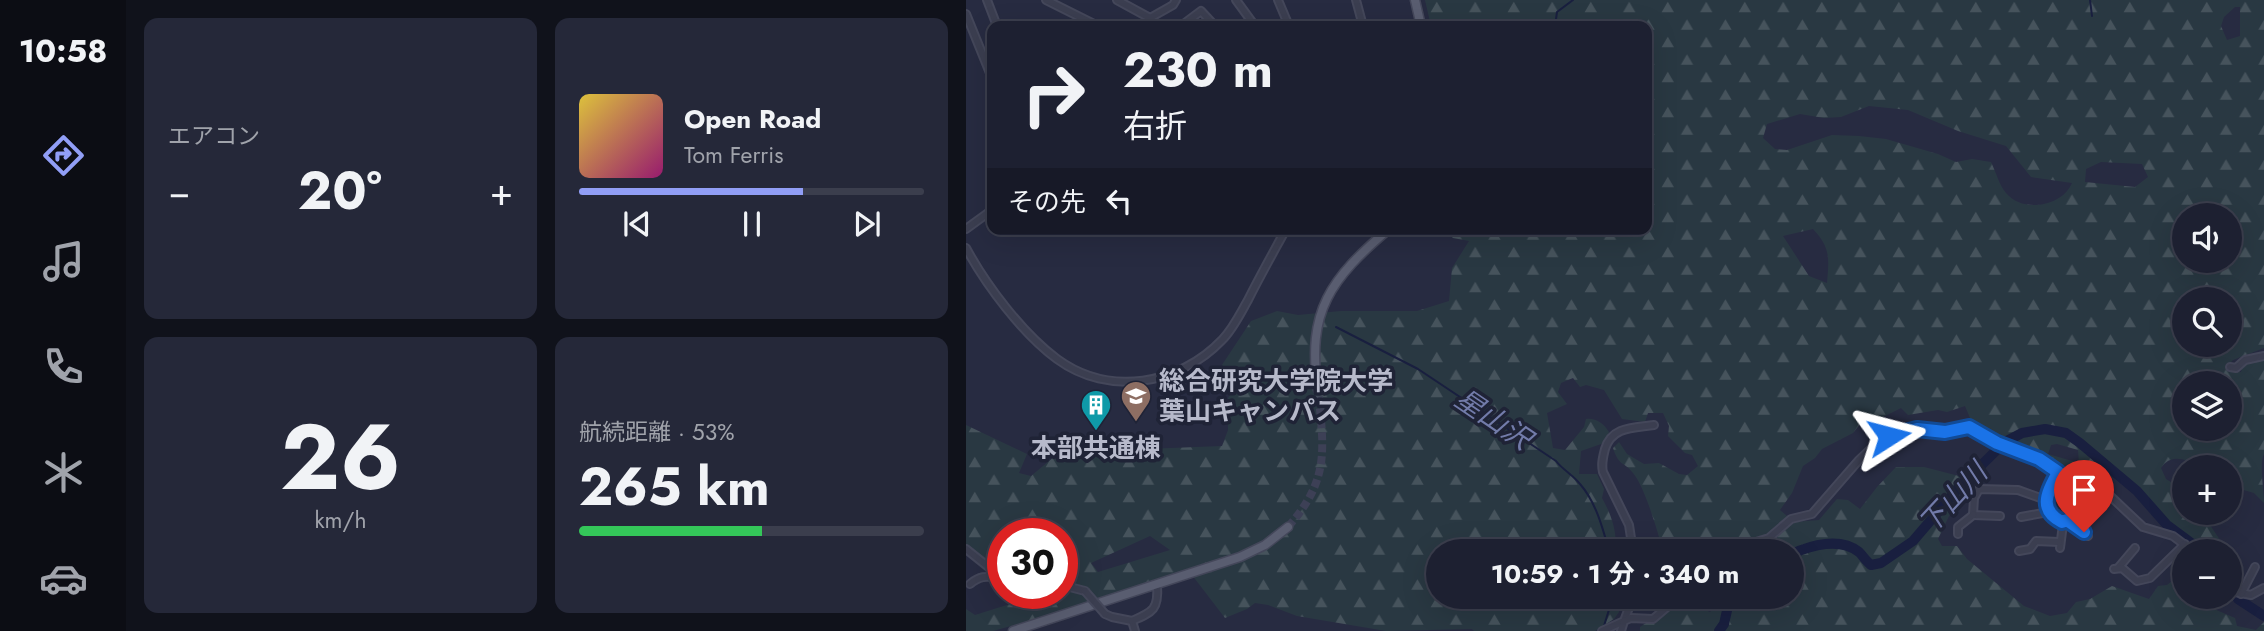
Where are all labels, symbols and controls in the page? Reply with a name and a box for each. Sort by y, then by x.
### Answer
text: 10:58 [19,28,107,74]
text: 230 m [1123,35,1273,105]
icon: right [1008,49,1099,140]
text: Open Road [684,100,821,138]
text: 右折 [1123,103,1187,149]
text: エアコン [168,119,260,153]
icon: directions [39,131,88,180]
text: Tom Ferris [684,138,783,172]
text: 20° [298,153,382,229]
text: − [168,164,190,219]
text: + [490,164,513,219]
icon: left [1100,182,1138,220]
text: その先 [1008,183,1086,221]
map controls [2172,203,2242,609]
button: sound [2172,203,2242,273]
icon: previous [618,205,656,243]
icon: pause [733,205,771,243]
icon: next [848,205,886,243]
icon: music [39,237,88,286]
button: search [2172,287,2242,357]
icon: phone [39,342,88,391]
place label: 総合研究大学院大学 葉山キャンパス [1159,362,1393,430]
button: layers [2172,371,2242,441]
school or university icon: 総合研究大学院大学 葉山キャンパス [1119,379,1153,423]
water label: 星山沢 [1447,379,1543,462]
building icon: 本部共通棟 [1079,388,1113,432]
text: 26 [280,392,401,523]
position arrow [1852,399,1926,473]
text: 航続距離 · 53% [579,415,735,449]
place label: 本部共通棟 [1031,429,1161,467]
icon: climate [39,448,88,497]
text: 265 km [579,449,770,525]
water label: 下山川 [1909,451,1999,543]
button: + [2172,455,2242,525]
pin [2054,460,2114,532]
icon: arrive [2065,471,2103,509]
text: km/h [315,503,366,537]
speed limit sign: 30 [987,518,1078,609]
button: − [2172,539,2242,609]
icon: car [39,554,88,603]
text: 10:59 · 1 分 · 340 m [1491,555,1739,593]

